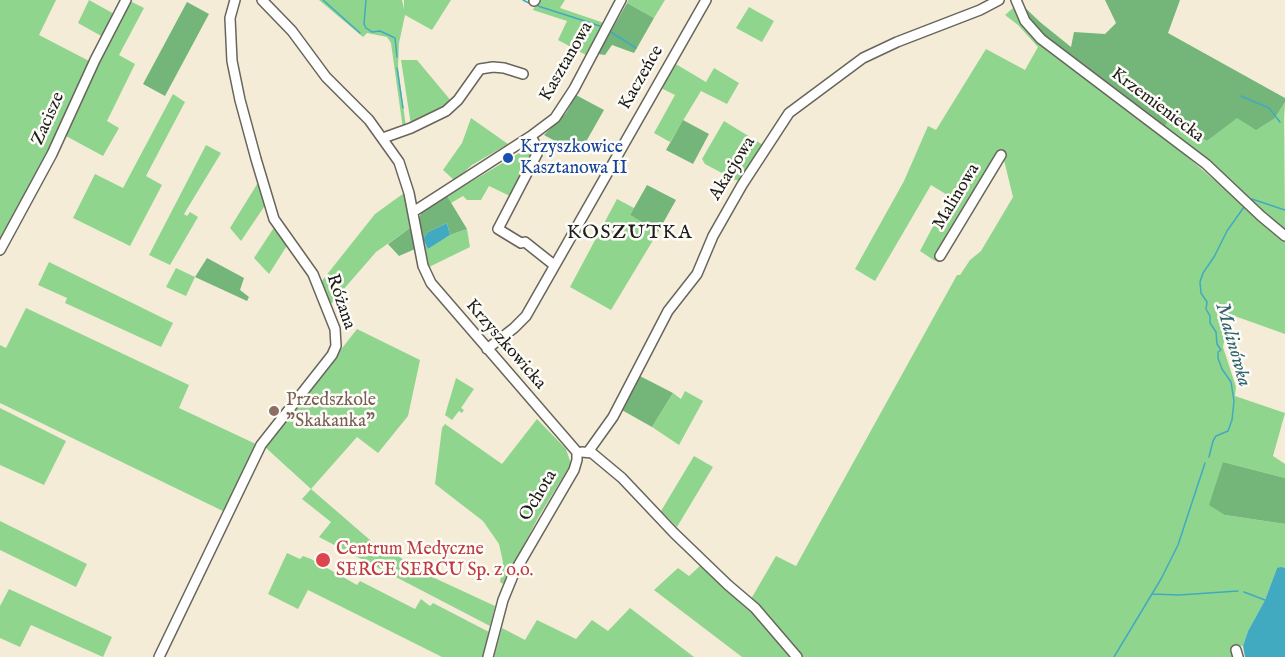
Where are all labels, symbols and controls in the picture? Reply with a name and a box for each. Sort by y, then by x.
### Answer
street label: Kasztanowa [536,18,598,106]
street label: Kaczeńce [615,42,669,114]
street label: Krzemieniecka [1106,64,1208,148]
street label: Zacisze [28,89,70,149]
street label: Akacjowa [705,133,761,205]
place label: Krzyszkowice Kasztanowa II [520,137,628,180]
marker: Krzyszkowice Kasztanowa II [501,151,515,165]
street label: Malinowa [929,160,985,234]
district label: KOSZUTKA [567,222,693,246]
street label: Różana [321,272,359,332]
street label: Krzyszkowicka [460,296,550,394]
water label: Malinówka [1209,300,1255,390]
place label: Przedszkole "Skakanka" [286,390,376,432]
marker: Przedszkole "Skakanka" [267,404,281,418]
street label: Ochota [515,467,563,525]
place label: Centrum Medyczne SERCE SERCU Sp. z o.o. [336,539,533,582]
marker: Centrum Medyczne SERCE SERCU Sp. z o.o. [314,551,332,569]

